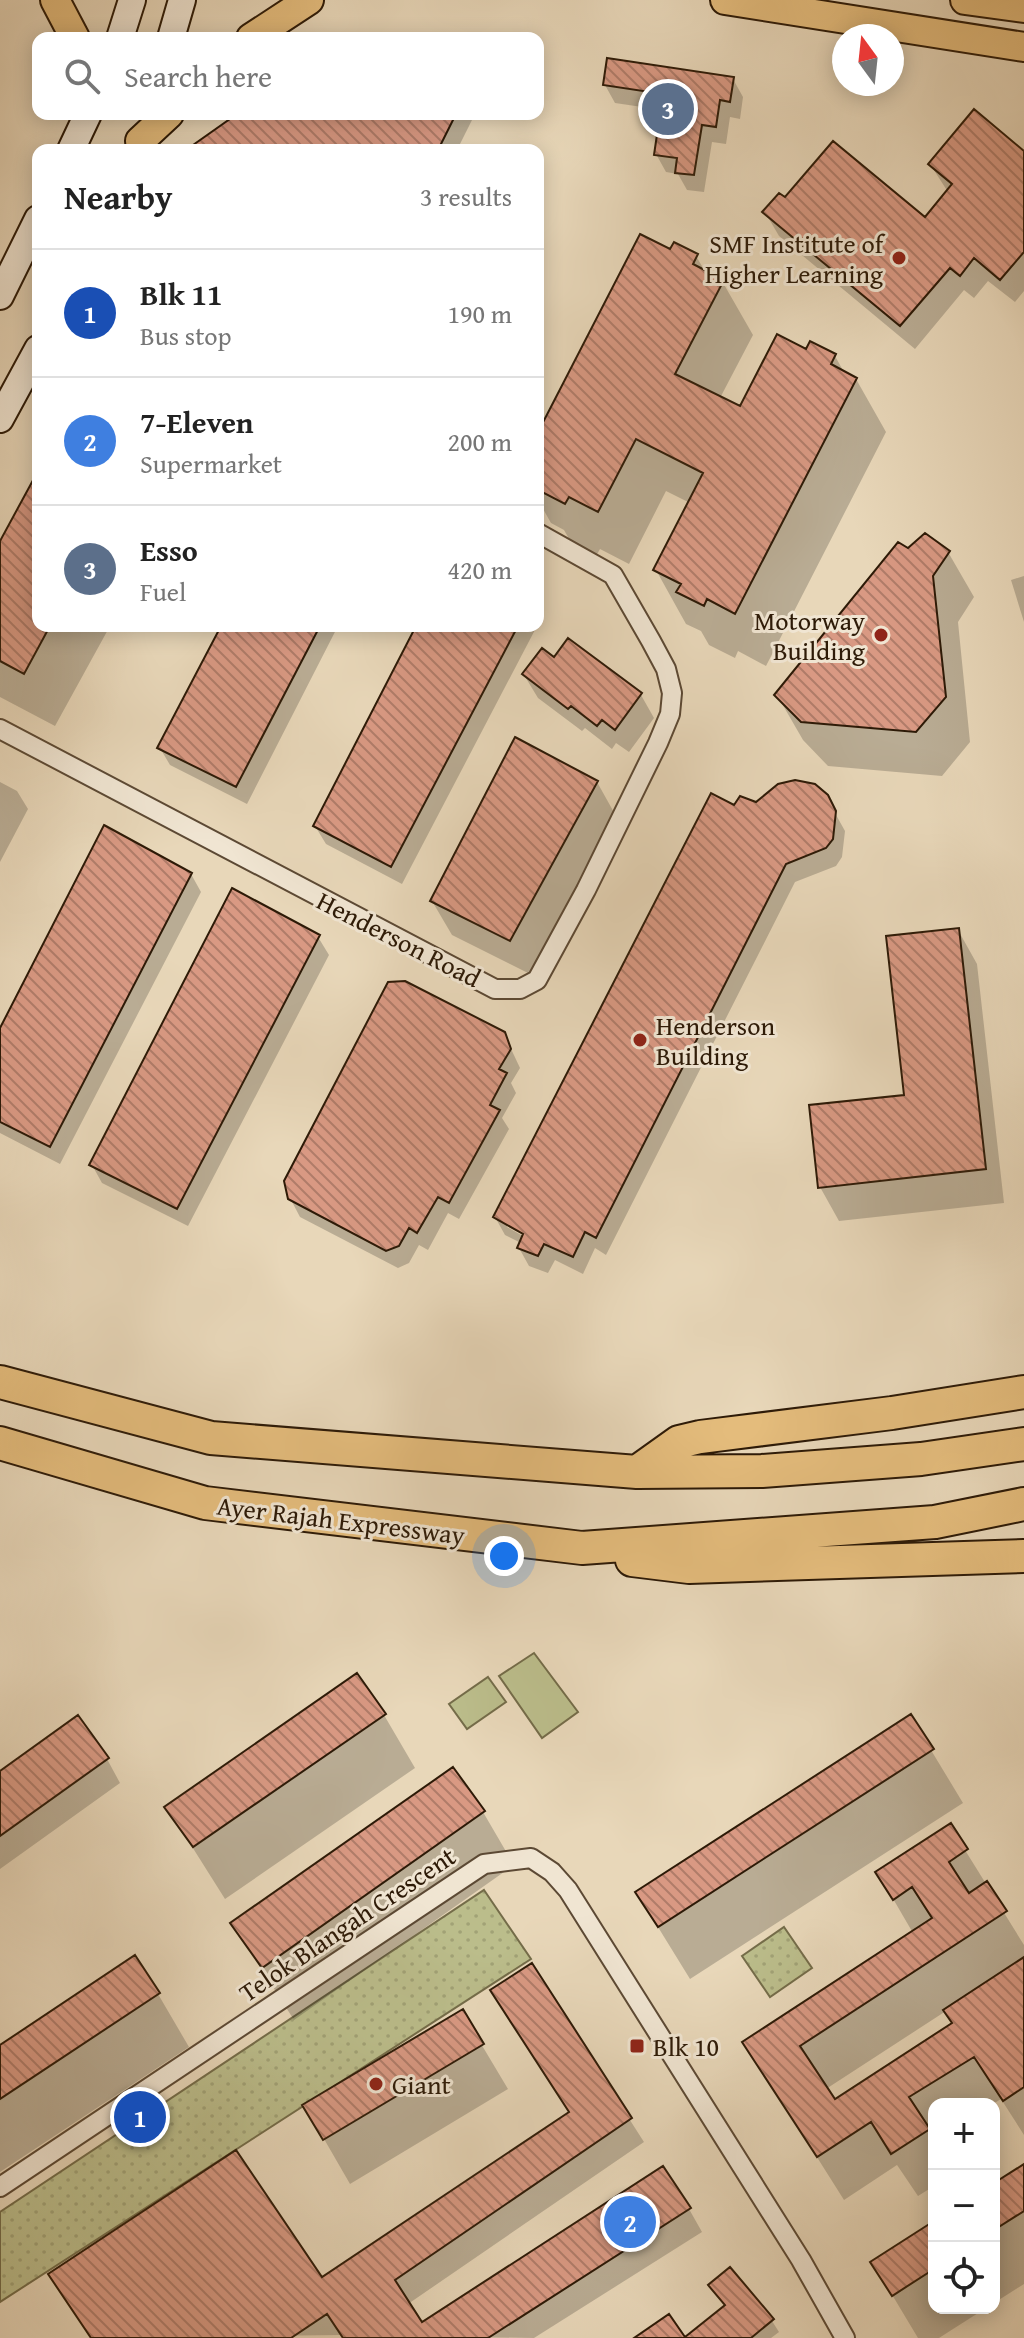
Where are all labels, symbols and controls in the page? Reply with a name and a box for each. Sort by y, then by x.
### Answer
north arrow [832,24,904,96]
search box [32,32,544,120]
icon: search [60,54,104,98]
text: Search here [124,54,272,98]
pin: 3 [642,79,694,139]
text: Nearby [64,172,173,221]
text: 3 results [420,177,512,216]
place label: SMF Institute of Higher Learning [705,224,886,293]
marker: SMF Institute of Higher Learning [890,249,908,267]
text: Blk 11 [140,272,223,316]
text: 1 [83,294,97,333]
text: 190 m [447,294,512,333]
text: Bus stop [140,316,232,355]
text: 7-Eleven [140,400,254,444]
text: 2 [83,422,97,461]
text: 200 m [447,422,512,461]
text: Supermarket [140,444,282,483]
text: Esso [140,528,198,572]
text: 3 [83,550,97,589]
text: 420 m [447,550,512,589]
text: Fuel [140,572,186,611]
place label: Motorway Building [754,601,865,670]
marker: Motorway Building [872,626,890,644]
street label: Henderson Road [310,881,488,997]
place label: Henderson Building [656,1006,775,1075]
marker: Henderson Building [631,1031,649,1049]
street label: Ayer Rajah Expressway [215,1485,467,1555]
your location [484,1536,524,1576]
street label: Telok Blangah Crescent [231,1837,463,2011]
place label: Blk 10 [653,2027,719,2066]
marker: Blk 10 [628,2037,646,2055]
place label: Giant [392,2065,451,2104]
marker: Giant [367,2075,385,2093]
pin: 1 [114,2087,166,2147]
map controls [928,2098,1000,2314]
button: + [928,2098,1000,2170]
button: − [928,2170,1000,2242]
pin: 2 [604,2192,656,2252]
button: locate [928,2242,1000,2314]

